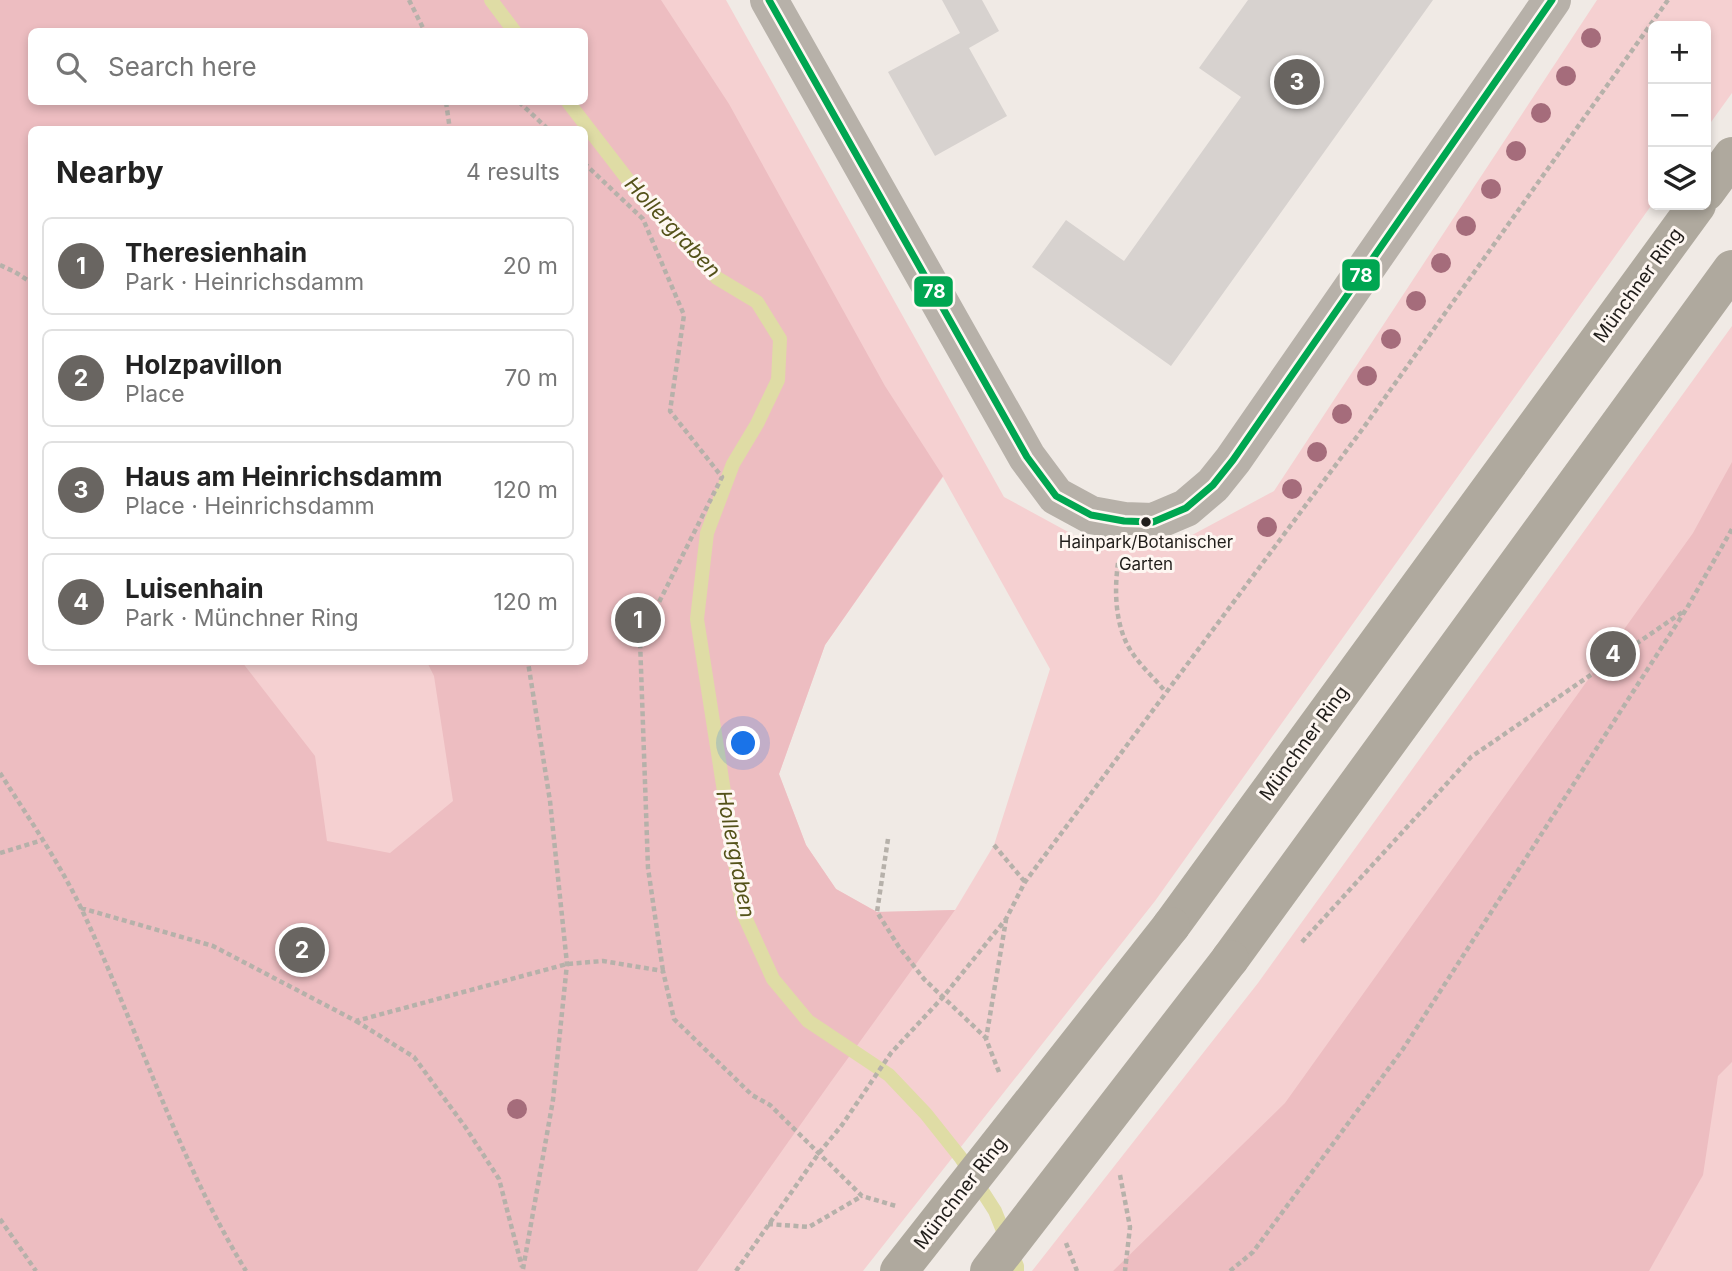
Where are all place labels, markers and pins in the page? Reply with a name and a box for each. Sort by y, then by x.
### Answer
pin: 3 [1274,56,1320,108]
marker: Hainpark/Botanischer Garten [1139,515,1153,529]
place label: Hainpark/Botanischer Garten [1059,532,1234,574]
pin: 1 [615,594,661,646]
pin: 4 [1590,628,1636,680]
pin: 2 [279,924,325,976]

